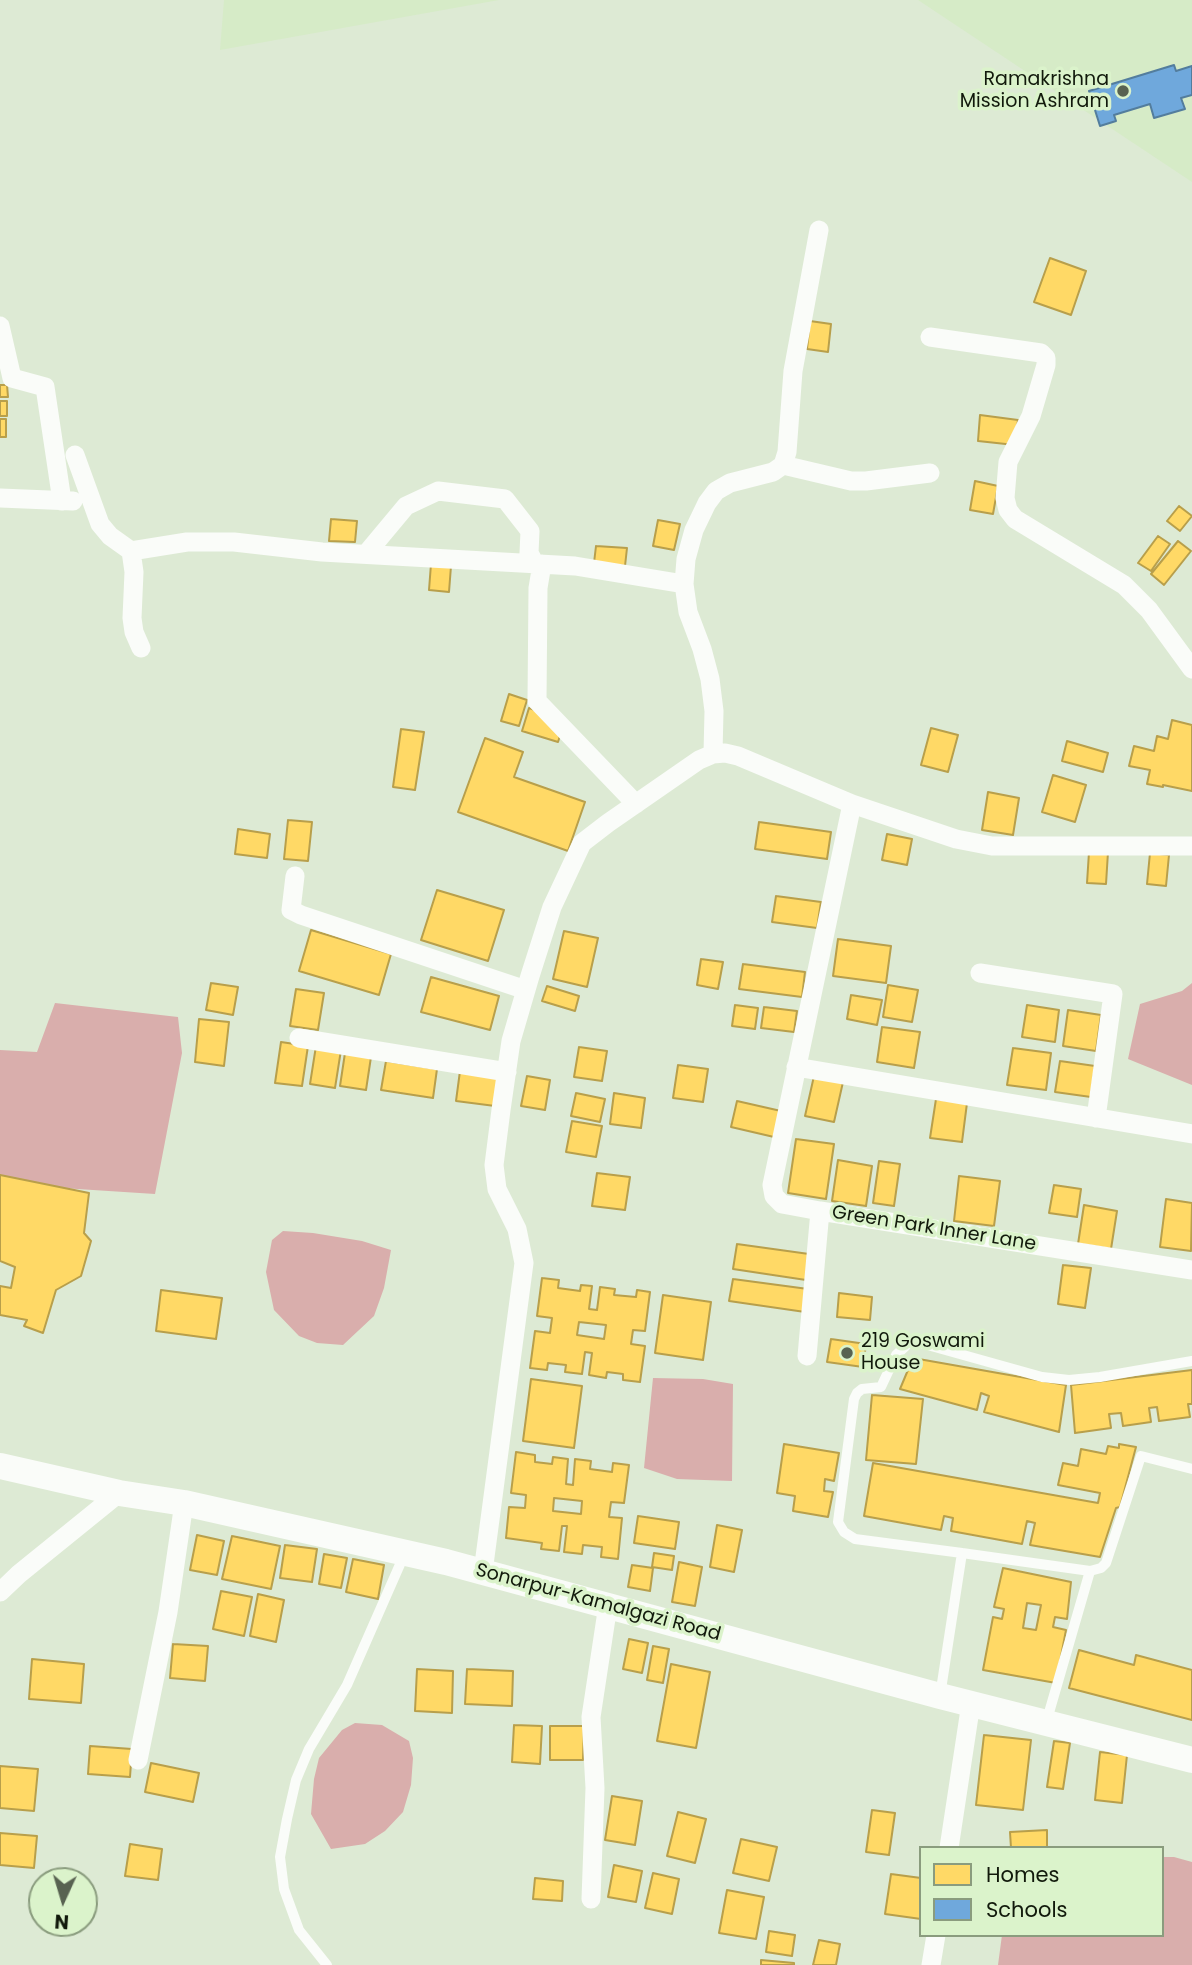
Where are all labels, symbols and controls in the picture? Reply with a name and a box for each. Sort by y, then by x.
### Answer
place label: Ramakrishna Mission Ashram [960,69,1109,113]
marker: Ramakrishna Mission Ashram [1115,83,1131,99]
street label: Green Park Inner Lane [830,1202,1038,1256]
place label: 219 Goswami House [861,1331,985,1375]
marker: 219 Goswami House [839,1345,855,1361]
street label: Sonarpur-Kamalgazi Road [473,1559,723,1647]
legend [919,1846,1164,1937]
text: Homes [986,1860,1060,1889]
north arrow [28,1867,98,1937]
text: Schools [986,1895,1068,1924]
text: N [54,1907,70,1935]

